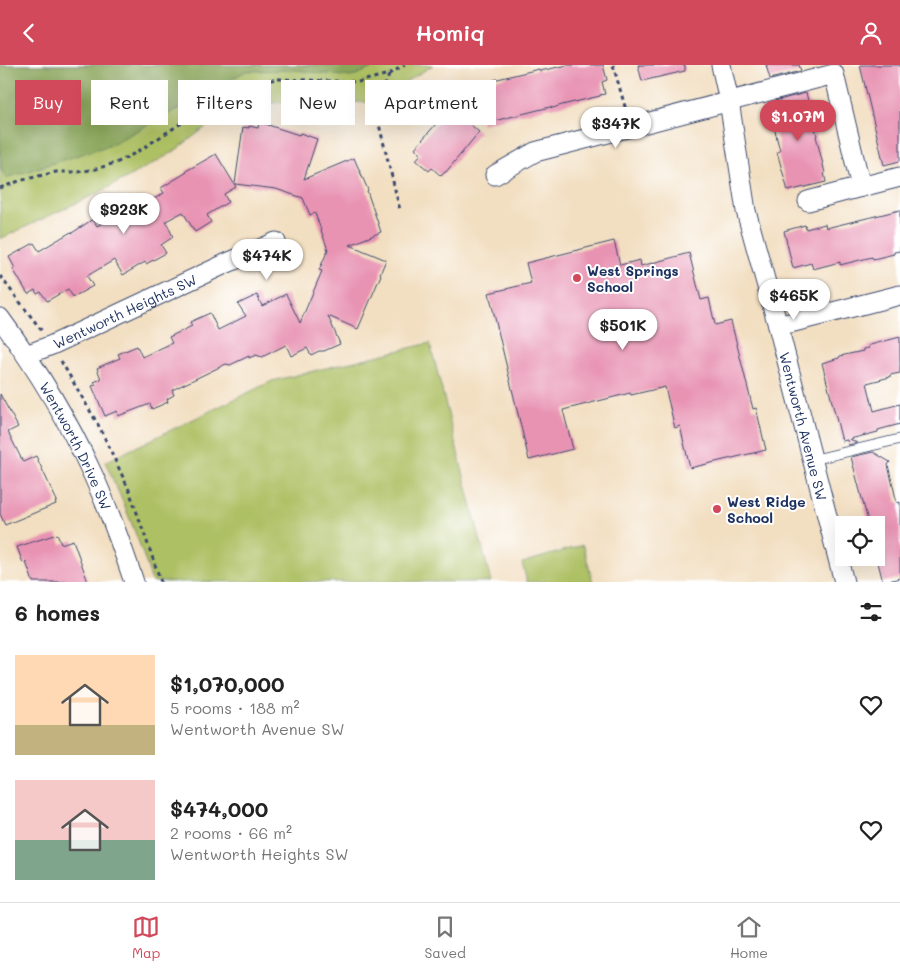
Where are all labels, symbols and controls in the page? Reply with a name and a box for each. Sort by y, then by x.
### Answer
text: Homiq [415,18,485,47]
icon: back [15,19,43,47]
icon: person [857,19,885,47]
chip: Buy [15,80,81,125]
chip: Rent [91,80,168,125]
chip: Filters [178,80,271,125]
chip: New [281,80,355,125]
chip: Apartment [365,80,496,125]
pin: $1.07M [757,99,839,142]
text: $1.07M [771,105,825,126]
pin: $347K [581,107,651,149]
text: $347K [591,112,641,133]
pin: $923K [89,193,159,235]
text: $923K [100,198,148,219]
pin: $474K [232,239,302,281]
text: $474K [242,244,292,265]
place label: West Springs School [587,261,679,296]
street label: Wentworth Heights SW [50,269,199,353]
marker: West Springs School [571,272,583,284]
pin: $465K [759,279,829,321]
text: $465K [769,284,819,305]
pin: $501K [588,309,658,351]
text: $501K [599,314,647,335]
street label: Wentworth Avenue SW [776,350,832,503]
street label: Wentworth Drive SW [36,378,116,513]
place label: West Ridge School [727,492,806,527]
marker: West Ridge School [711,503,723,515]
map controls [835,516,885,566]
button: locate [835,516,885,566]
icon: filters [857,598,885,626]
text: 6 homes [15,599,100,626]
text: $1,070,000 [170,670,284,697]
icon: home [55,675,115,735]
icon: heart [857,691,885,719]
text: 5 rooms · 188 m² [170,697,300,718]
text: Wentworth Avenue SW [170,718,345,739]
text: $474,000 [170,795,268,822]
icon: home [55,800,115,860]
icon: heart [857,816,885,844]
text: 2 rooms · 66 m² [170,822,292,843]
text: Wentworth Heights SW [170,843,348,864]
tab: Map [132,913,160,962]
tab: Saved [424,913,466,962]
tab: Home [730,913,768,962]

